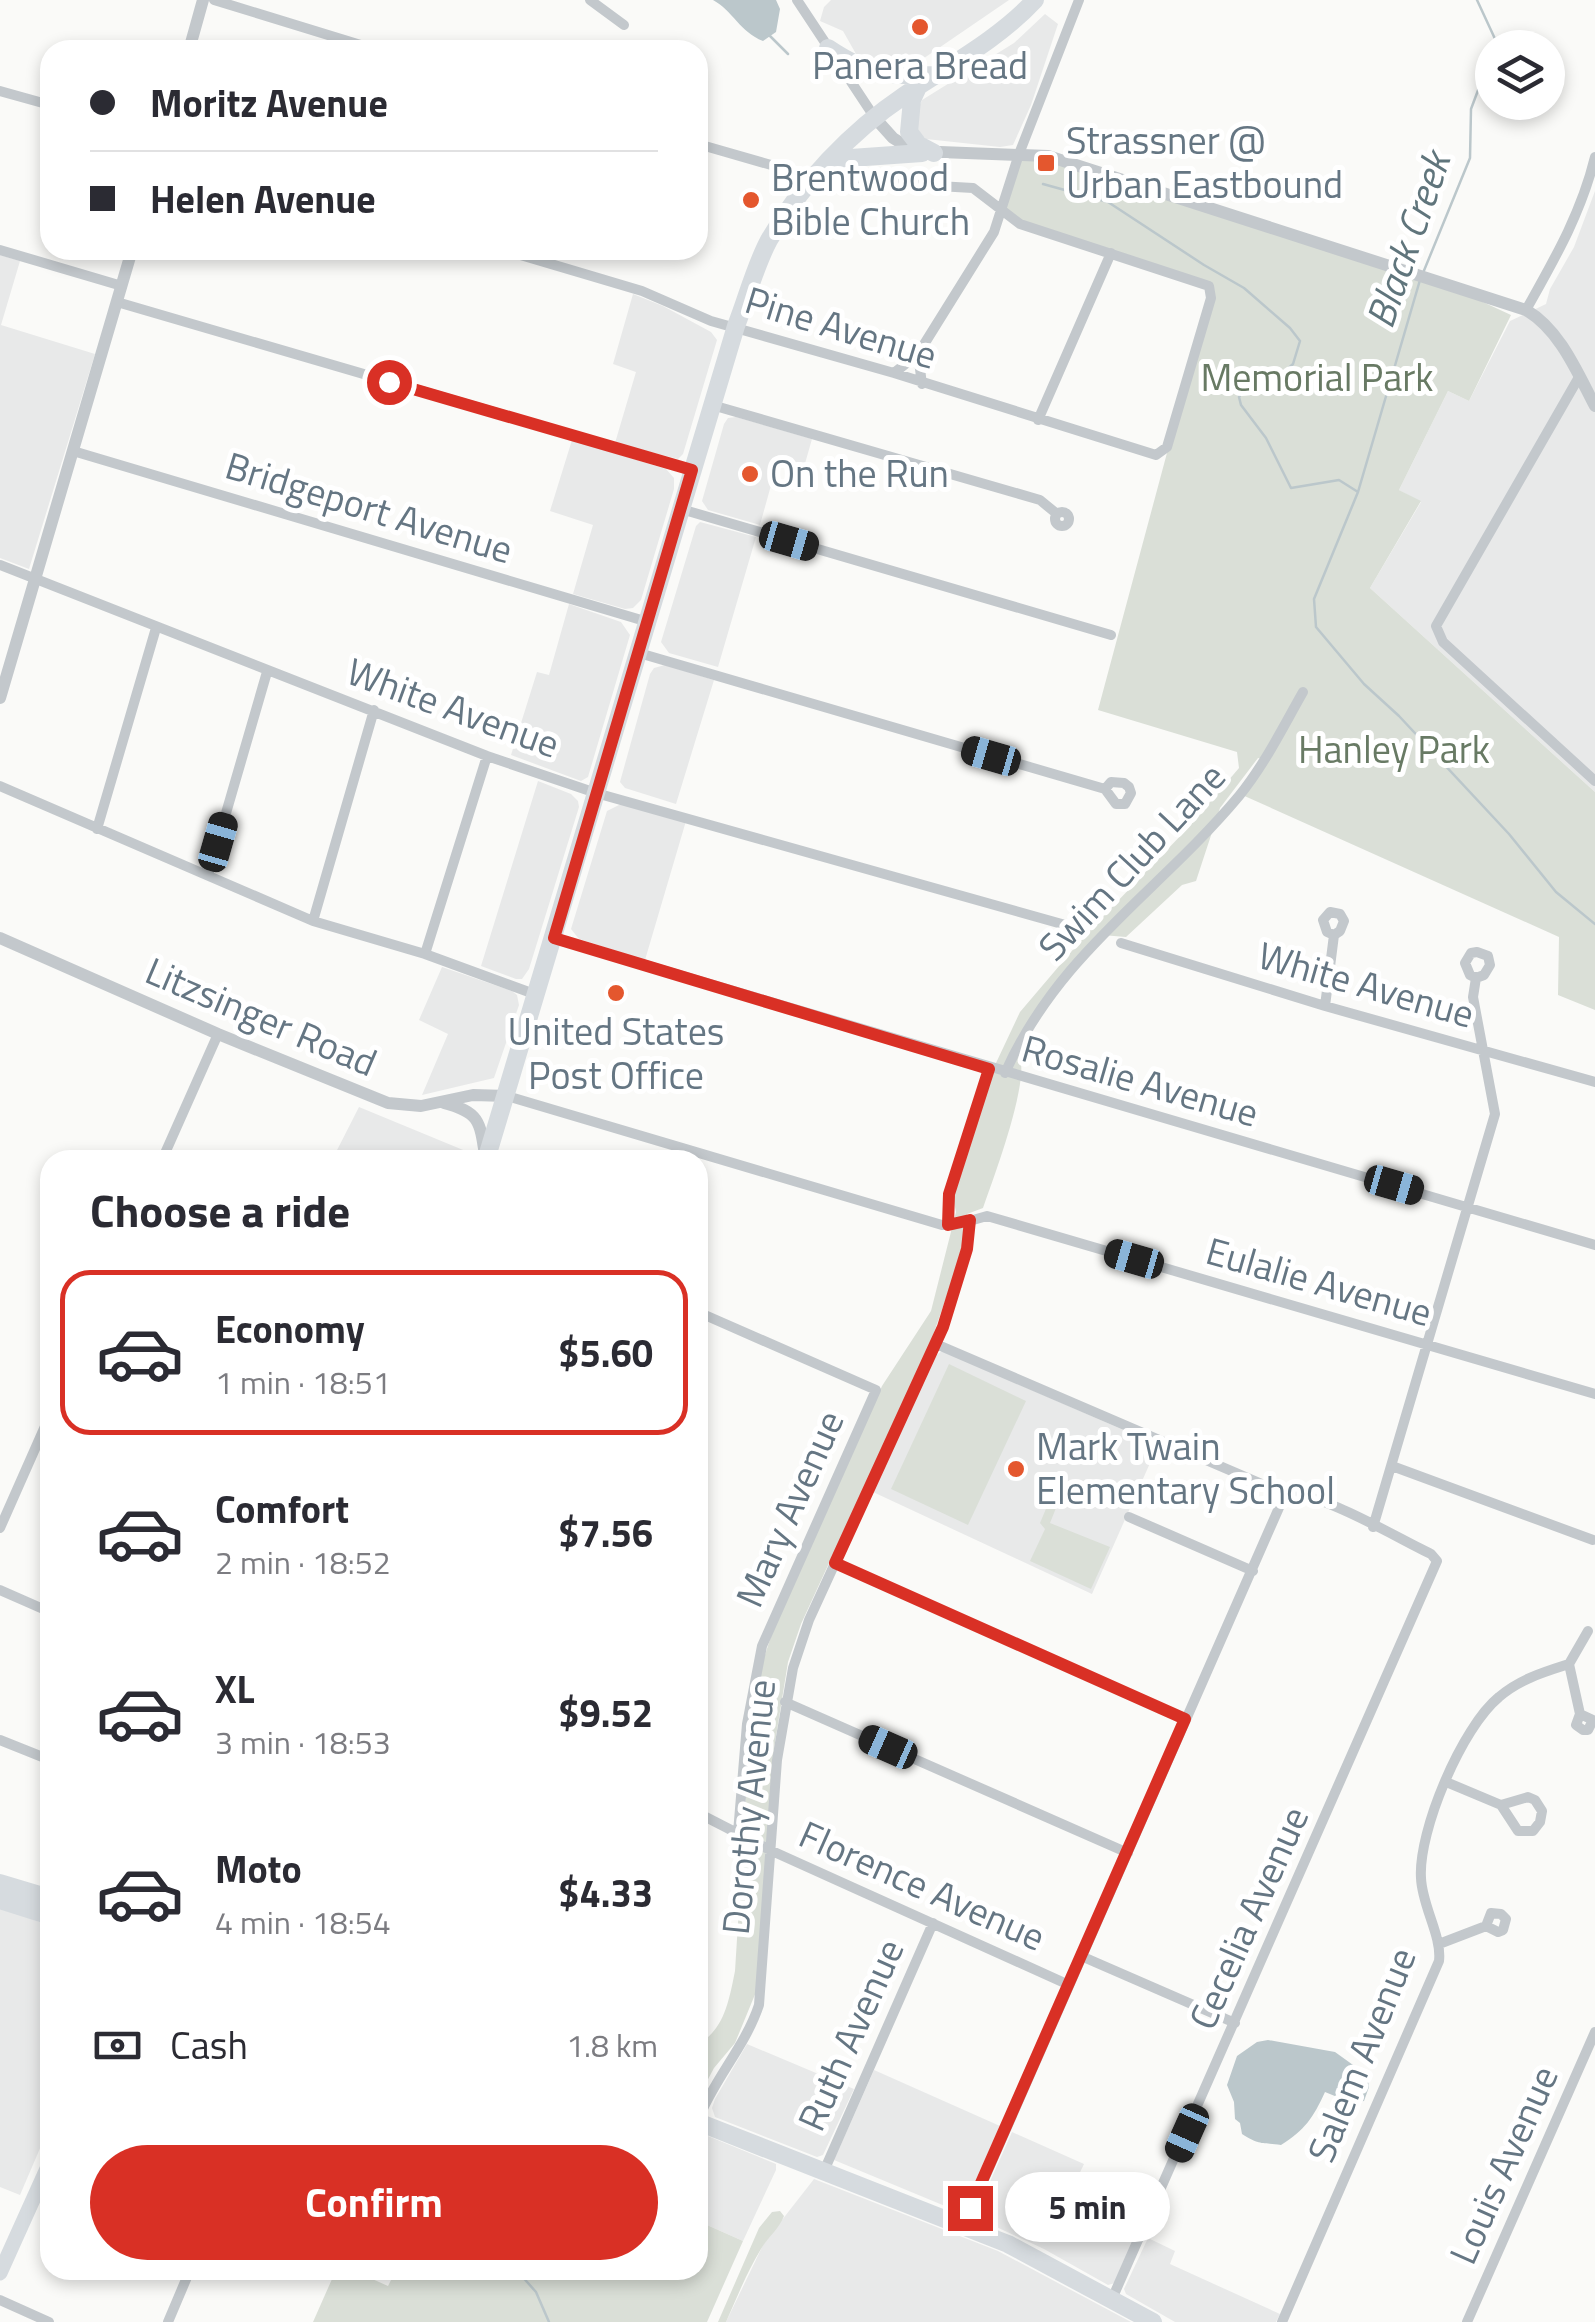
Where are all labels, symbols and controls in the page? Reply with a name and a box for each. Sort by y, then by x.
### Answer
marker: Panera Bread [909,16,931,38]
map controls [1475,30,1565,120]
button: layers [1475,30,1565,120]
place label: Panera Bread [812,36,1028,94]
text: Moritz Avenue [150,74,388,132]
place label: Strassner @ Urban Eastbound [1066,111,1343,213]
water label: Black Creek [1349,140,1467,336]
place label: Brentwood Bible Church [771,148,970,250]
marker: Strassner @ Urban Eastbound [1035,152,1057,174]
text: Helen Avenue [150,170,376,228]
marker: Brentwood Bible Church [740,189,762,211]
street label: Pine Avenue [738,270,944,384]
park label: Memorial Park [1200,348,1434,406]
route start [367,360,412,405]
street label: Bridgeport Avenue [219,436,520,578]
place label: On the Run [770,444,949,502]
marker: On the Run [739,463,761,485]
car [756,518,822,564]
street label: White Avenue [339,642,568,772]
park label: Hanley Park [1298,720,1490,778]
car [958,733,1024,779]
street label: Swim Club Lane [1024,749,1239,973]
car [195,809,241,875]
street label: White Avenue [1252,926,1481,1043]
street label: Litzsinger Road [137,941,386,1091]
marker: United States Post Office [605,982,627,1004]
place label: United States Post Office [507,1002,725,1104]
street label: Rosalie Avenue [1015,1019,1265,1141]
car [1361,1162,1427,1208]
text: Choose a ride [90,1176,350,1244]
street label: Eulalie Avenue [1200,1221,1439,1341]
car [1101,1236,1167,1282]
text: Economy [215,1300,365,1358]
icon: car [95,1308,185,1398]
text: $5.60 [558,1324,653,1382]
text: 1 min · 18:51 [215,1358,391,1406]
street label: Mary Avenue [720,1401,858,1616]
place label: Mark Twain Elementary School [1036,1417,1335,1519]
marker: Mark Twain Elementary School [1005,1458,1027,1480]
text: Comfort [215,1480,349,1538]
icon: car [95,1488,185,1578]
text: $7.56 [558,1504,653,1562]
text: 2 min · 18:52 [215,1538,391,1586]
text: XL [215,1660,255,1718]
icon: car [95,1668,185,1758]
street label: Dorothy Avenue [706,1676,790,1937]
text: $9.52 [558,1684,653,1742]
text: 3 min · 18:53 [215,1718,391,1766]
car [854,1721,922,1773]
street label: Cecelia Avenue [1173,1797,1323,2038]
street label: Florence Avenue [790,1805,1055,1965]
text: Moto [215,1840,302,1898]
icon: car [95,1848,185,1938]
text: $4.33 [558,1864,653,1922]
text: 4 min · 18:54 [215,1898,391,1946]
street label: Ruth Avenue [782,1929,918,2140]
street label: Salem Avenue [1292,1939,1430,2171]
text: Cash [170,2016,248,2074]
icon: cash [90,2018,145,2073]
text: 1.8 km [566,2021,658,2069]
street label: Louis Avenue [1434,2056,1573,2273]
car [1161,2099,1213,2167]
button: Confirm [90,2145,658,2260]
callout: 5 min [1005,2173,1170,2243]
text: 5 min [1049,2183,1126,2231]
route end [948,2186,993,2231]

